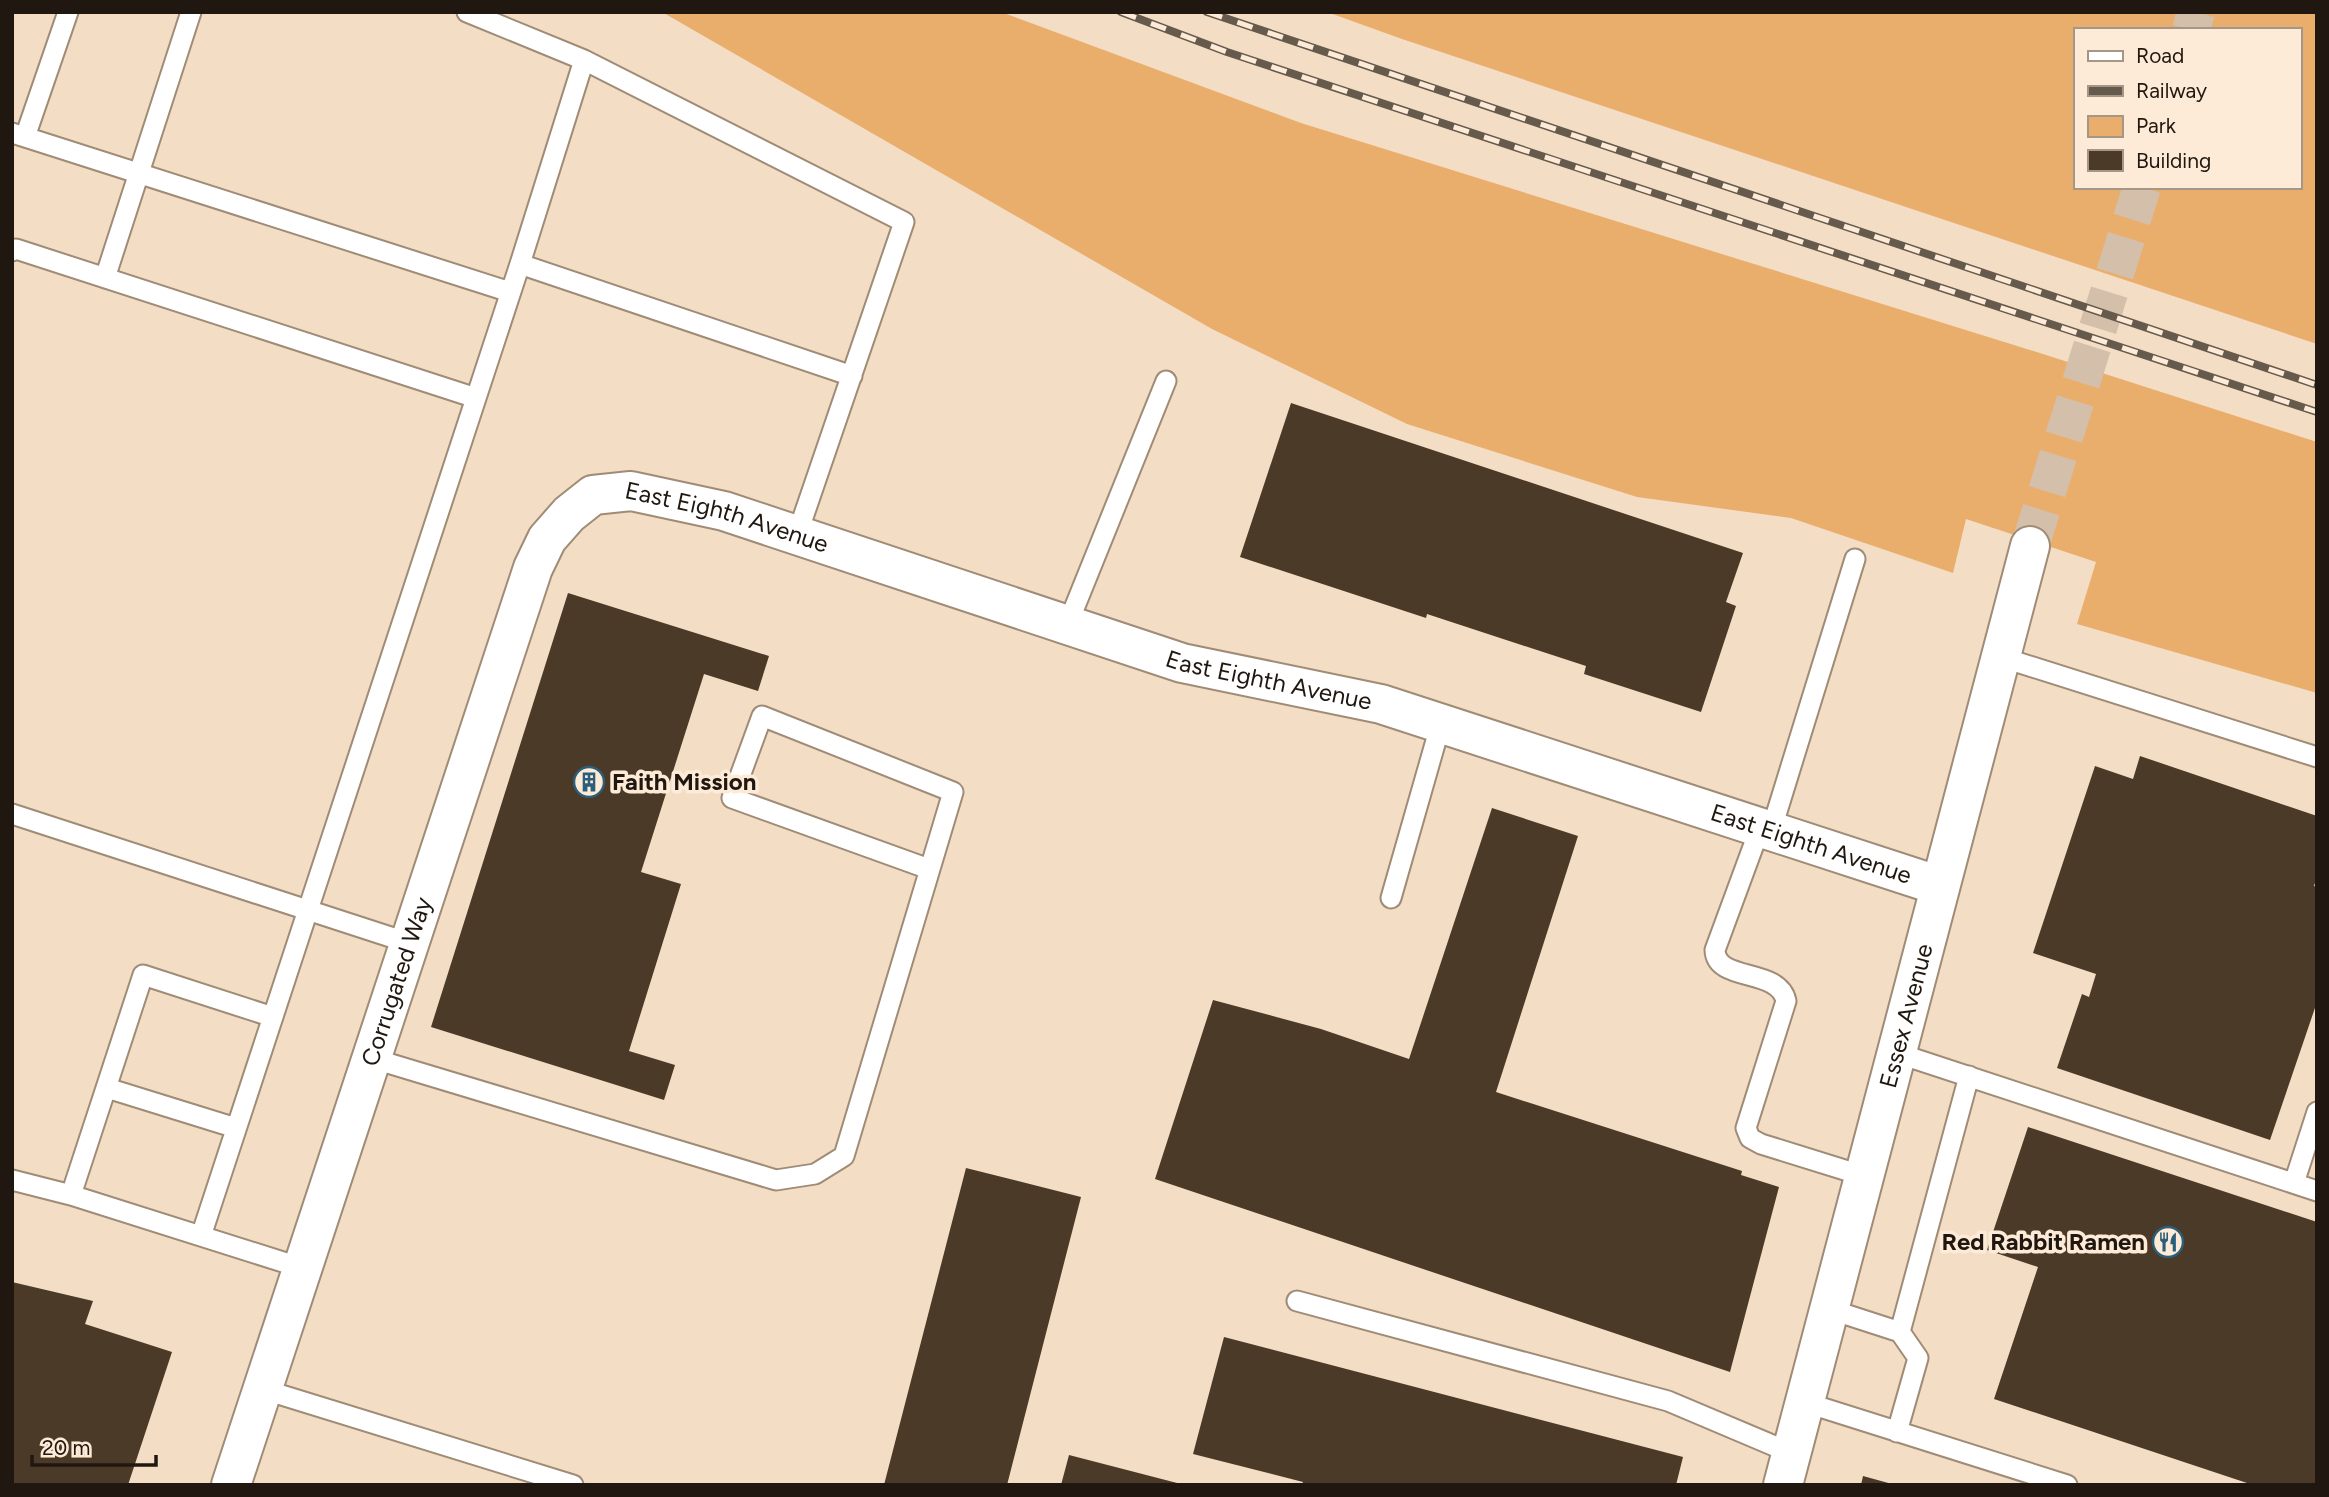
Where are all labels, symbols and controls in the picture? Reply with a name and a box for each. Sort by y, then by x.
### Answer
legend [2074,28,2301,189]
text: Road [2136,43,2184,68]
text: Railway [2136,78,2207,103]
text: Park [2136,113,2177,138]
text: Building [2136,148,2211,173]
street label: East Eighth Avenue [623,475,832,559]
street label: East Eighth Avenue [1162,644,1374,716]
building icon: Faith Mission [572,765,606,799]
place label: Faith Mission [612,767,756,796]
street label: East Eighth Avenue [1707,797,1915,890]
street label: Corrugated Way [355,893,438,1070]
street label: Essex Avenue [1873,941,1939,1091]
restaurant icon: Red Rabbit Ramen [2151,1225,2185,1259]
place label: Red Rabbit Ramen [1942,1227,2145,1256]
scale bar [32,1424,156,1468]
text: 20 m [42,1435,90,1460]

